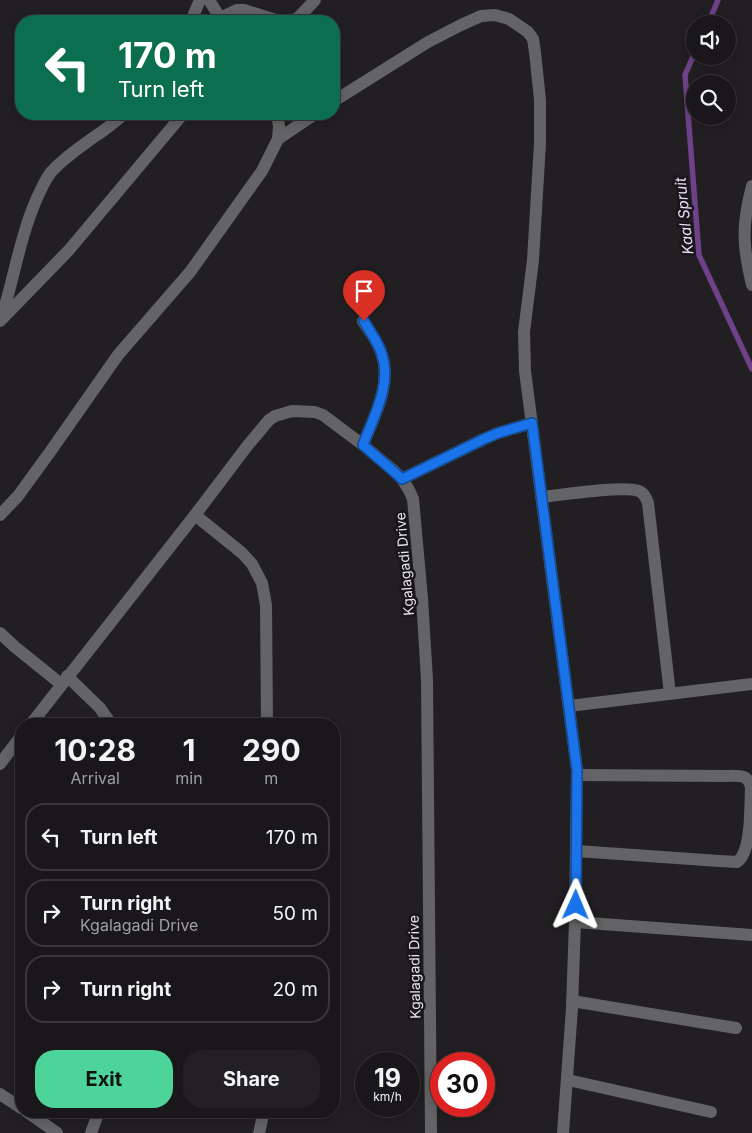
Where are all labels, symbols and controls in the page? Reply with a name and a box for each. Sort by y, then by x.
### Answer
map controls [686,15,736,125]
button: sound [686,15,736,65]
text: 170 m [118,34,217,76]
icon: left [35,35,100,100]
button: search [686,75,736,125]
text: Turn left [118,76,204,102]
water label: Kaal Spruit [670,175,698,256]
pin [343,270,385,321]
icon: arrive [350,277,378,305]
street label: Kgalagadi Drive [391,512,417,616]
text: 10:28 [54,732,136,768]
text: 1 [183,732,195,768]
text: 290 [242,732,301,768]
text: Arrival [71,768,120,788]
text: min [175,768,203,788]
text: m [264,768,278,788]
icon: left [37,823,65,851]
text: Turn left [80,826,158,849]
text: 170 m [266,826,318,849]
position arrow [549,878,601,930]
text: Turn right [80,892,171,915]
icon: right [37,899,65,927]
text: 50 m [272,902,318,925]
text: Kgalagadi Drive [80,915,198,935]
street label: Kgalagadi Drive [405,915,423,1019]
icon: right [37,975,65,1003]
text: Turn right [80,978,171,1001]
text: 20 m [272,978,318,1001]
button: Exit [35,1050,173,1108]
button: Share [183,1050,320,1108]
speed limit sign: 30 [430,1052,495,1117]
text: 19 [374,1063,401,1093]
text: km/h [373,1089,402,1104]

